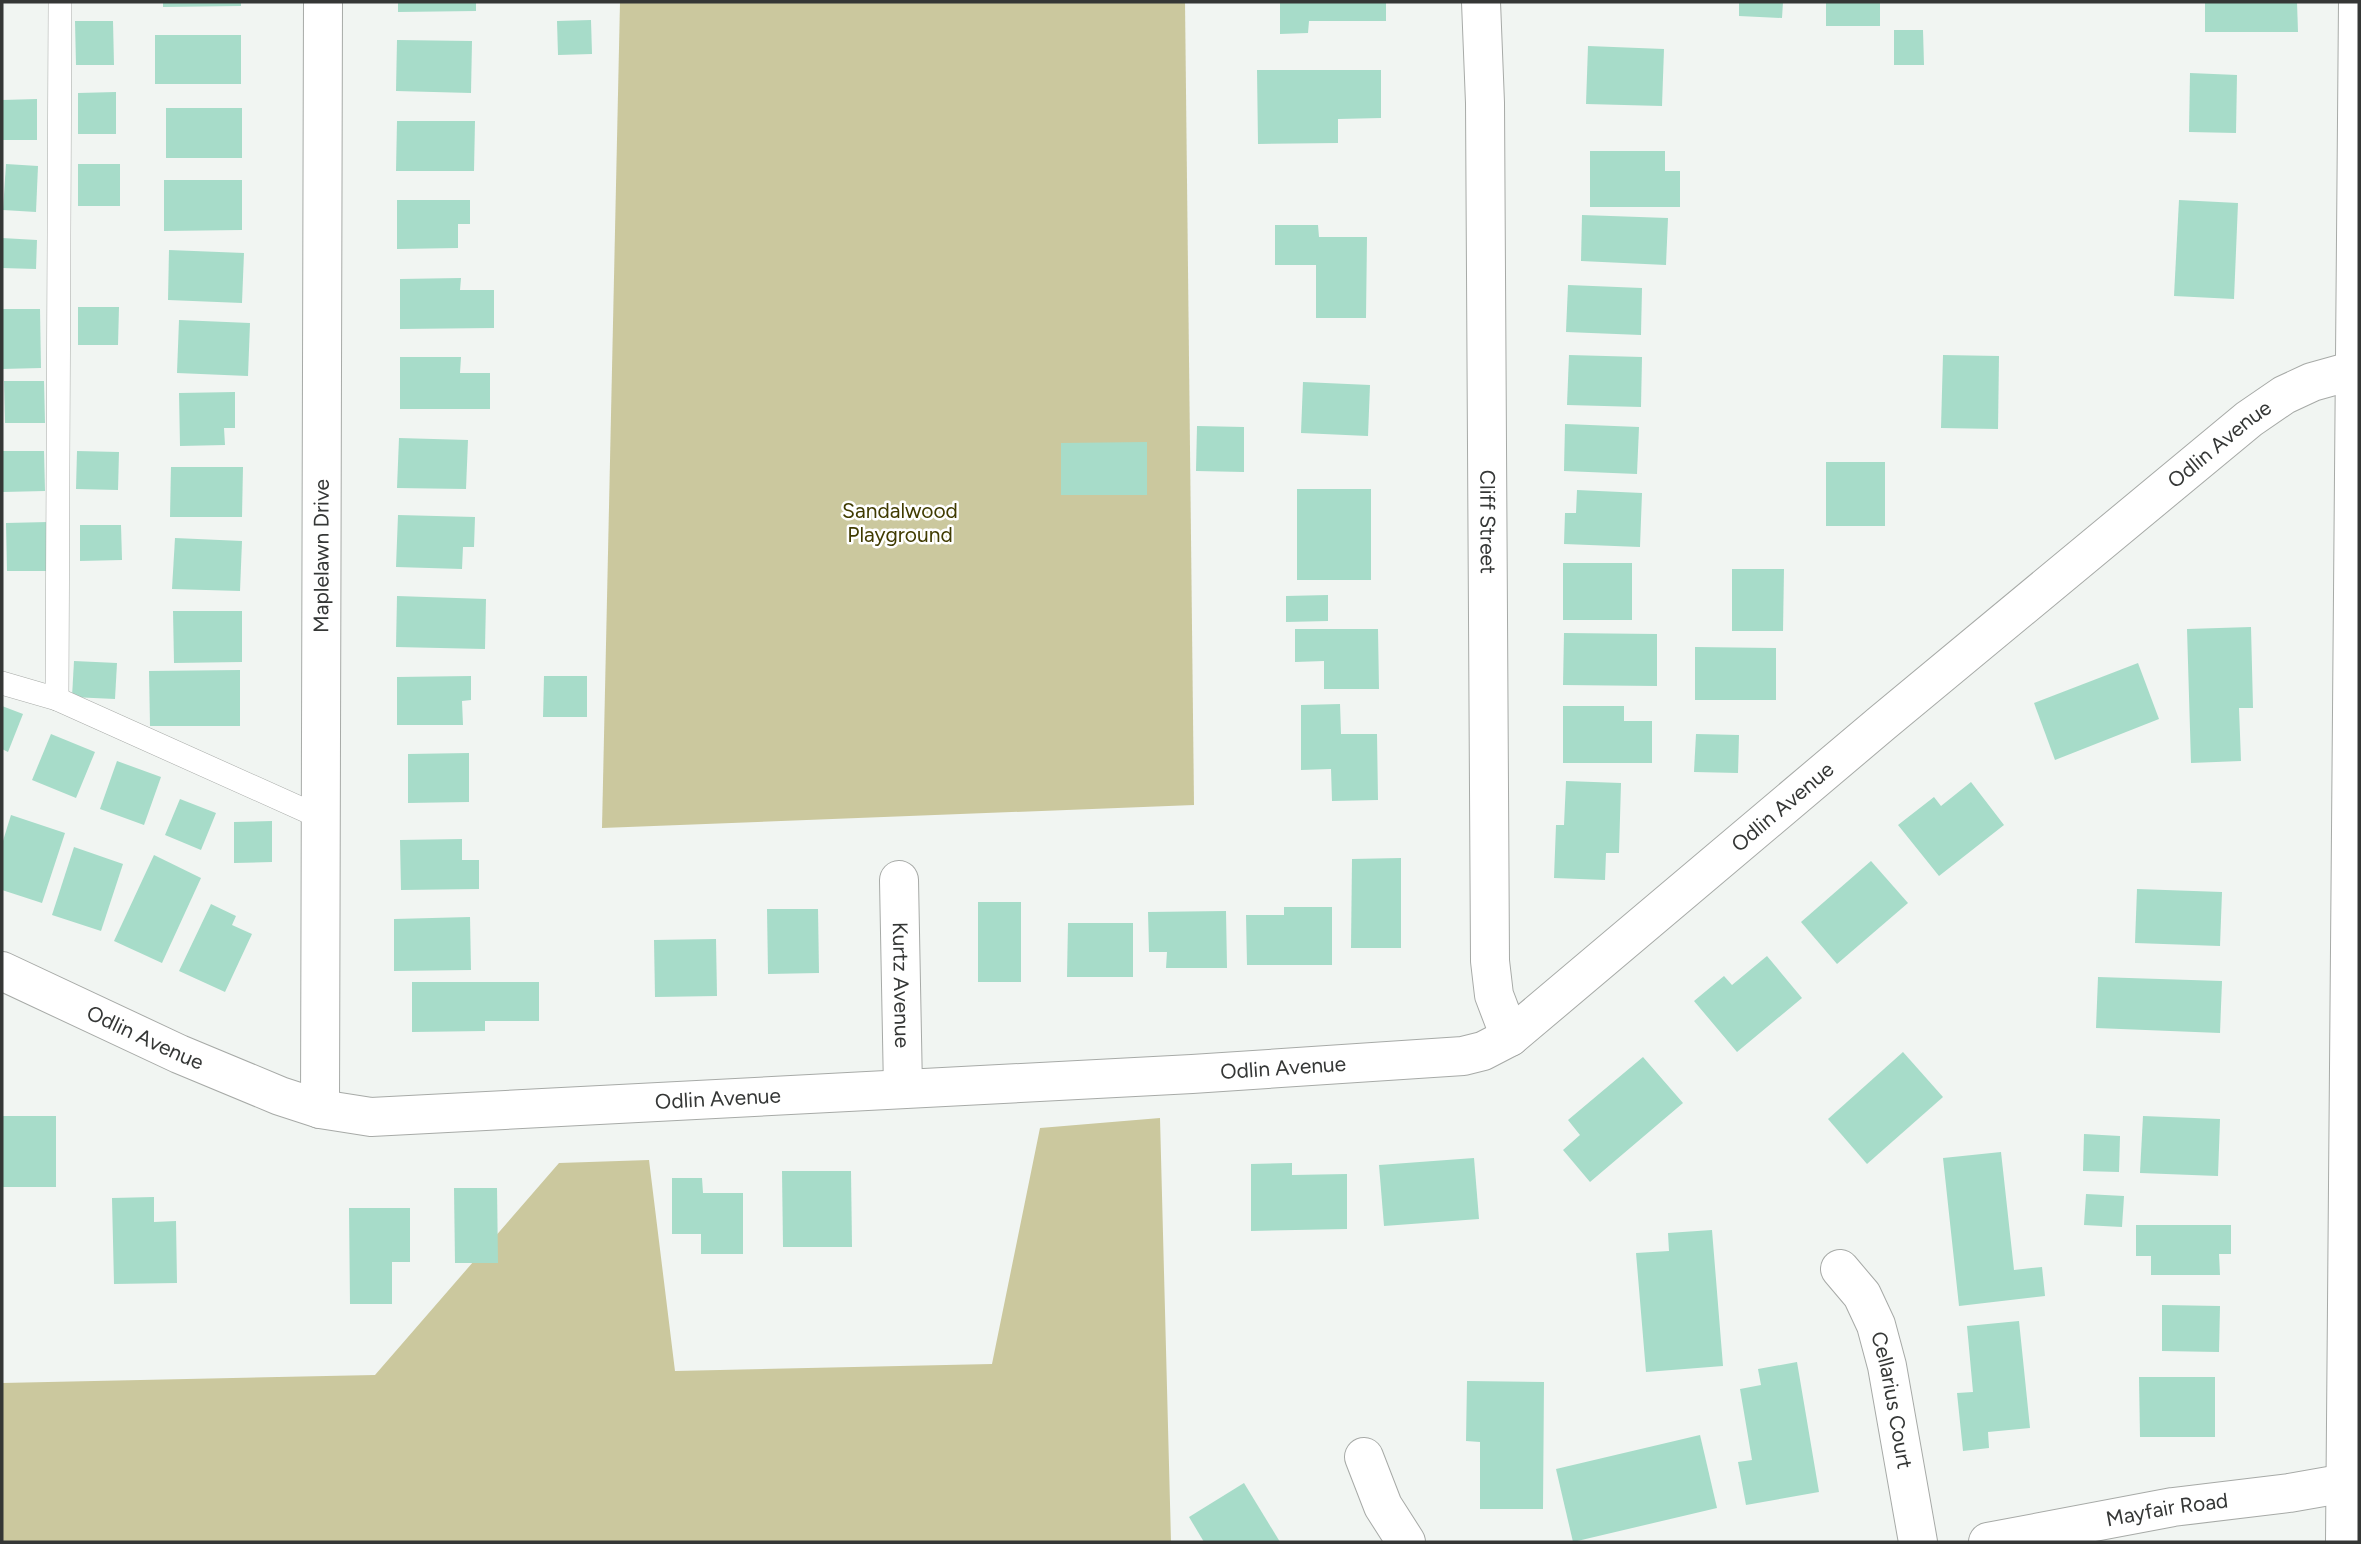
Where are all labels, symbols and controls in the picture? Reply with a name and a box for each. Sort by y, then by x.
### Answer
street label: Odlin Avenue [2162,395,2276,493]
street label: Cliff Street [1475,470,1501,574]
street label: Maplelawn Drive [308,479,334,633]
park label: Sandalwood Playground [842,498,958,547]
street label: Odlin Avenue [1726,756,1838,857]
street label: Kurtz Avenue [888,922,915,1048]
street label: Odlin Avenue [83,1000,208,1075]
street label: Odlin Avenue [1219,1051,1347,1084]
street label: Odlin Avenue [654,1083,782,1114]
street label: Cellarius Court [1866,1329,1918,1471]
street label: Mayfair Road [2104,1487,2229,1531]

